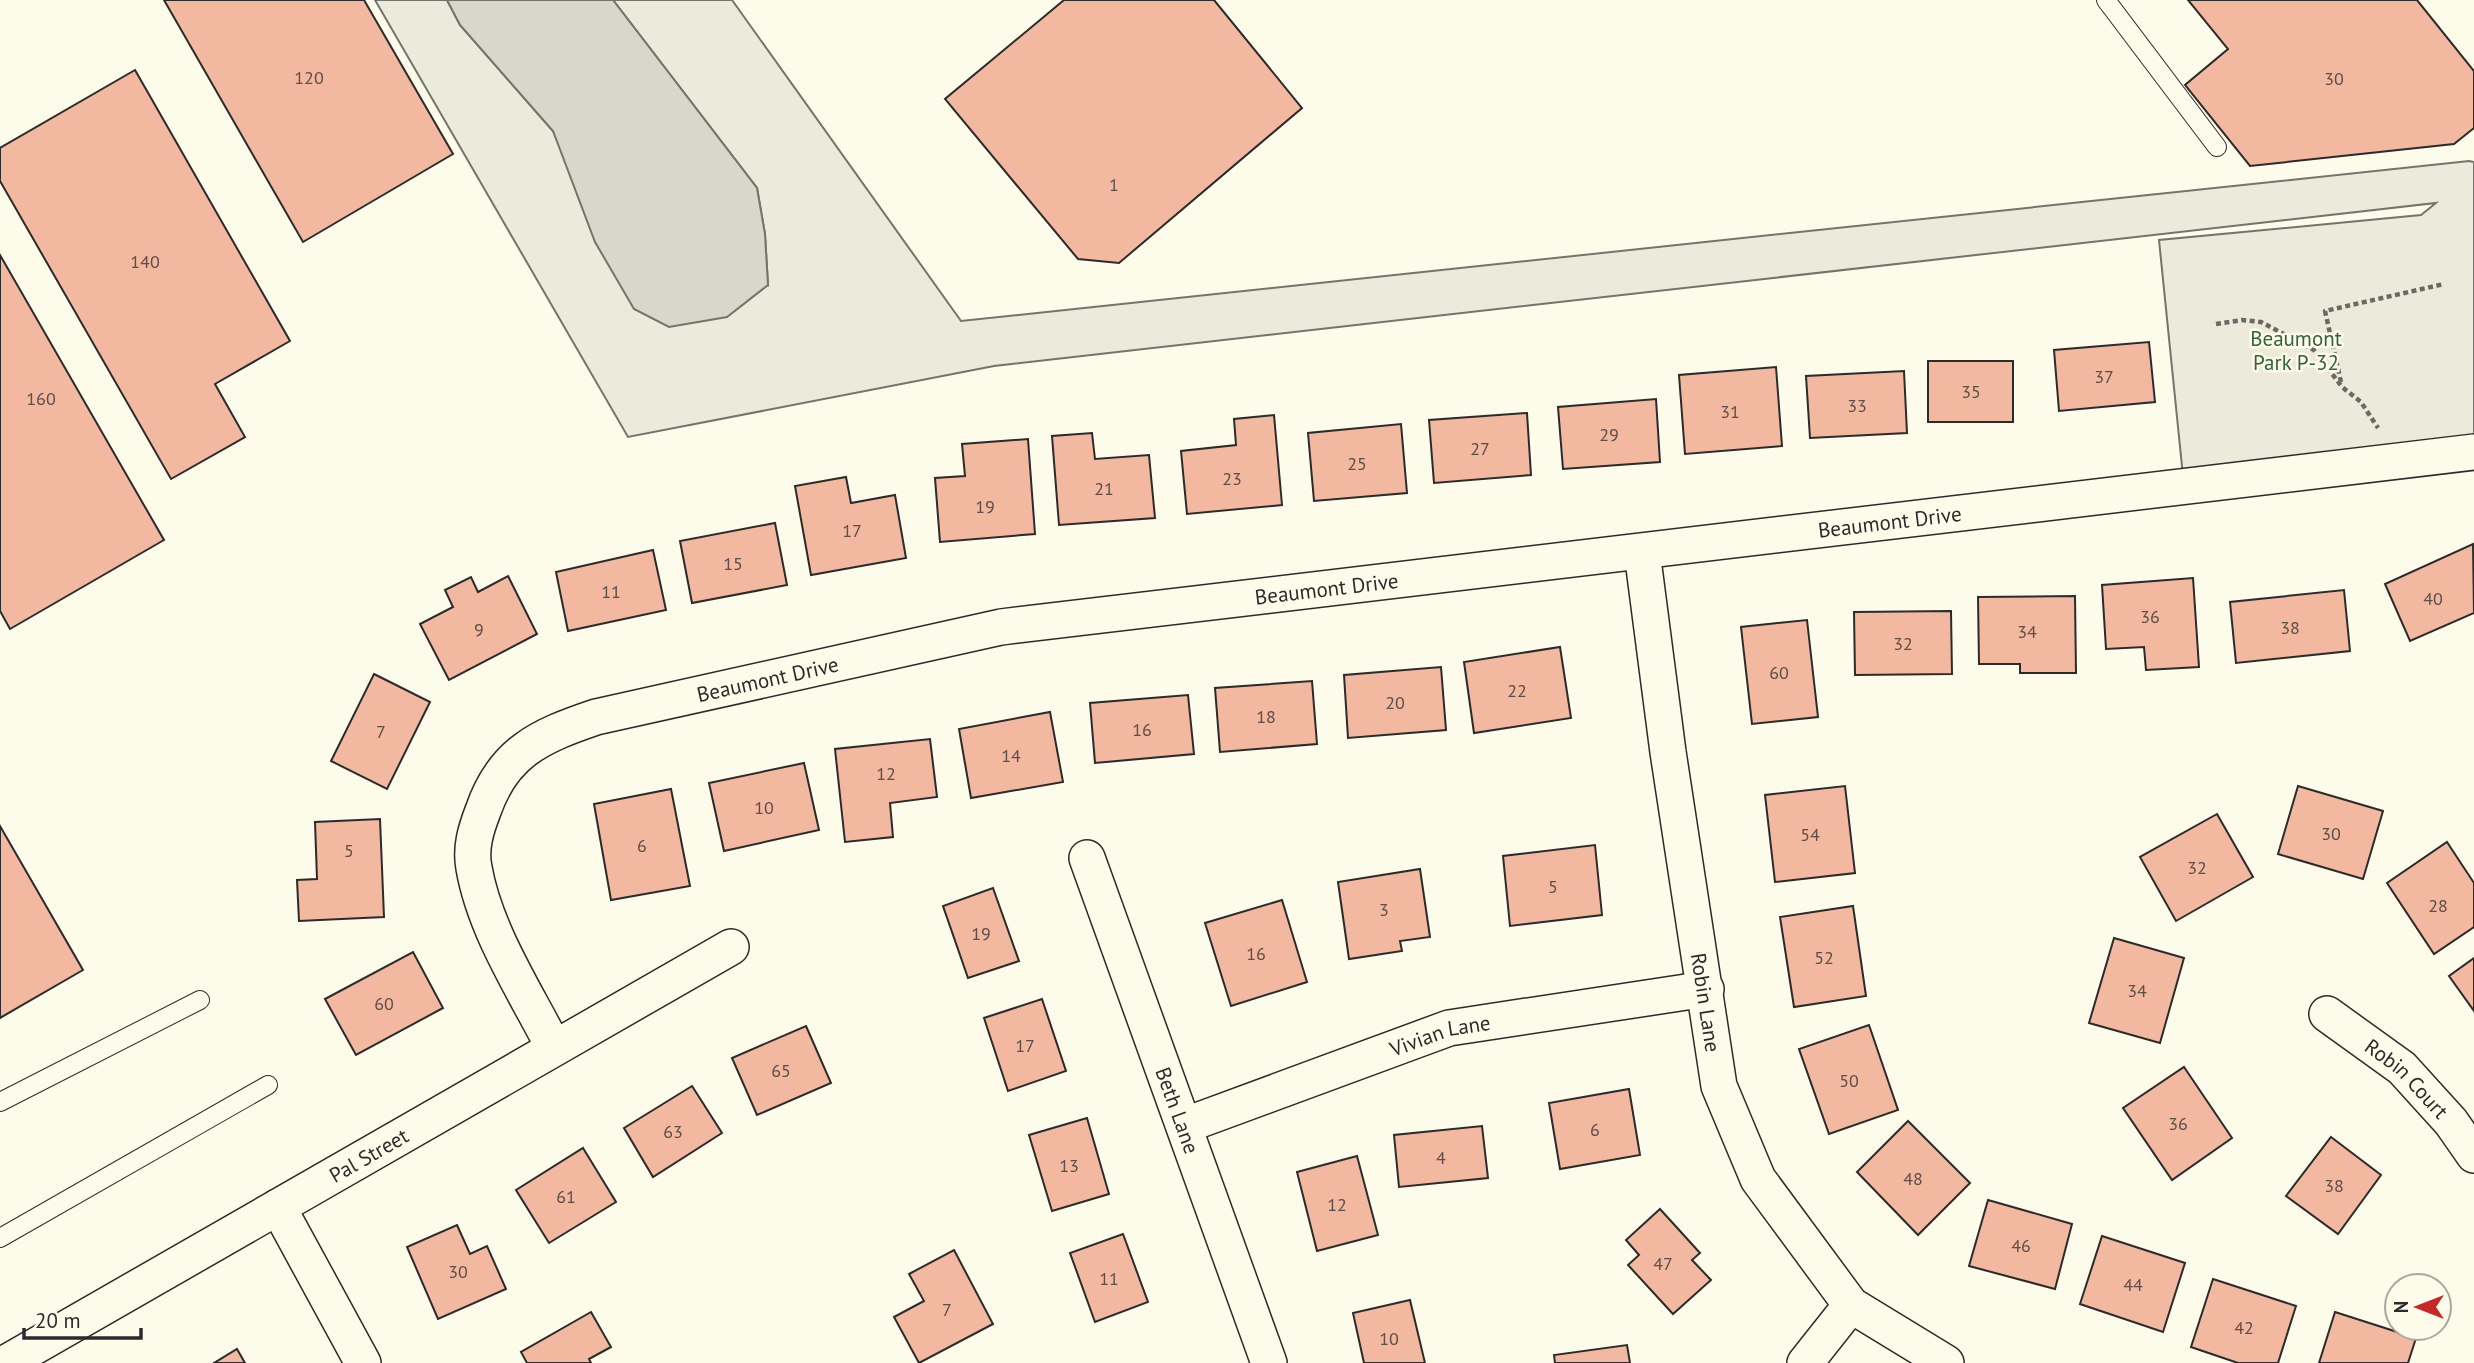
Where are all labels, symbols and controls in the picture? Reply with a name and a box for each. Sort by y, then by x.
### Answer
house number: 120 [294,66,324,89]
house number: 30 [2324,67,2344,90]
house number: 1 [1109,173,1119,196]
house number: 140 [130,250,160,273]
park label: Beaumont Park P-32 [2250,325,2342,376]
house number: 37 [2094,365,2114,388]
house number: 35 [1961,380,1981,403]
house number: 160 [26,387,56,410]
house number: 33 [1847,394,1867,417]
house number: 31 [1720,400,1740,423]
house number: 29 [1599,423,1619,446]
house number: 27 [1470,437,1490,460]
house number: 25 [1347,452,1367,475]
house number: 23 [1222,467,1242,490]
house number: 21 [1094,477,1114,500]
house number: 19 [975,495,995,518]
street label: Beaumont Drive [1816,500,1963,543]
house number: 17 [842,519,862,542]
house number: 15 [723,552,743,575]
street label: Beaumont Drive [1253,566,1400,610]
house number: 11 [601,580,621,603]
house number: 40 [2423,587,2443,610]
house number: 36 [2140,605,2160,628]
house number: 38 [2280,616,2300,639]
house number: 9 [474,618,484,641]
house number: 34 [2017,620,2037,643]
house number: 32 [1893,632,1913,655]
street label: Beaumont Drive [694,650,841,708]
house number: 60 [1769,661,1789,684]
house number: 22 [1507,679,1527,702]
house number: 20 [1385,691,1405,714]
house number: 18 [1256,705,1276,728]
house number: 16 [1132,718,1152,741]
house number: 7 [376,720,386,743]
house number: 14 [1001,744,1021,767]
house number: 12 [876,762,896,785]
house number: 10 [754,796,774,819]
house number: 30 [2321,822,2341,845]
house number: 54 [1800,823,1820,846]
house number: 6 [637,834,647,857]
house number: 5 [344,839,354,862]
house number: 32 [2187,856,2207,879]
house number: 5 [1548,875,1558,898]
house number: 28 [2428,894,2448,917]
house number: 3 [1379,898,1389,921]
house number: 19 [971,922,991,945]
house number: 16 [1246,942,1266,965]
house number: 52 [1814,946,1834,969]
street label: Robin Lane [1685,951,1727,1054]
house number: 34 [2127,979,2147,1002]
house number: 60 [374,992,394,1015]
street label: Vivian Lane [1385,1008,1492,1063]
street label: Robin Court [2360,1032,2455,1124]
house number: 17 [1015,1034,1035,1057]
house number: 65 [771,1059,791,1082]
street label: Beth Lane [1150,1063,1206,1157]
house number: 50 [1839,1069,1859,1092]
house number: 36 [2168,1112,2188,1135]
house number: 6 [1590,1118,1600,1141]
house number: 63 [663,1120,683,1143]
street label: Pal Street [324,1122,413,1188]
house number: 4 [1436,1146,1446,1169]
house number: 13 [1059,1154,1079,1177]
house number: 48 [1903,1167,1923,1190]
house number: 38 [2324,1174,2344,1197]
house number: 61 [556,1185,576,1208]
house number: 12 [1327,1193,1347,1216]
house number: 46 [2011,1234,2031,1257]
house number: 47 [1653,1252,1673,1275]
house number: 30 [448,1260,468,1283]
house number: 11 [1099,1267,1119,1290]
north arrow [2383,1272,2453,1342]
house number: 44 [2123,1273,2143,1296]
scale bar [24,1296,142,1340]
house number: 7 [942,1298,952,1321]
text: N [2389,1301,2413,1313]
text: 20 m [35,1307,81,1334]
house number: 42 [2234,1316,2254,1339]
house number: 10 [1379,1327,1399,1350]

